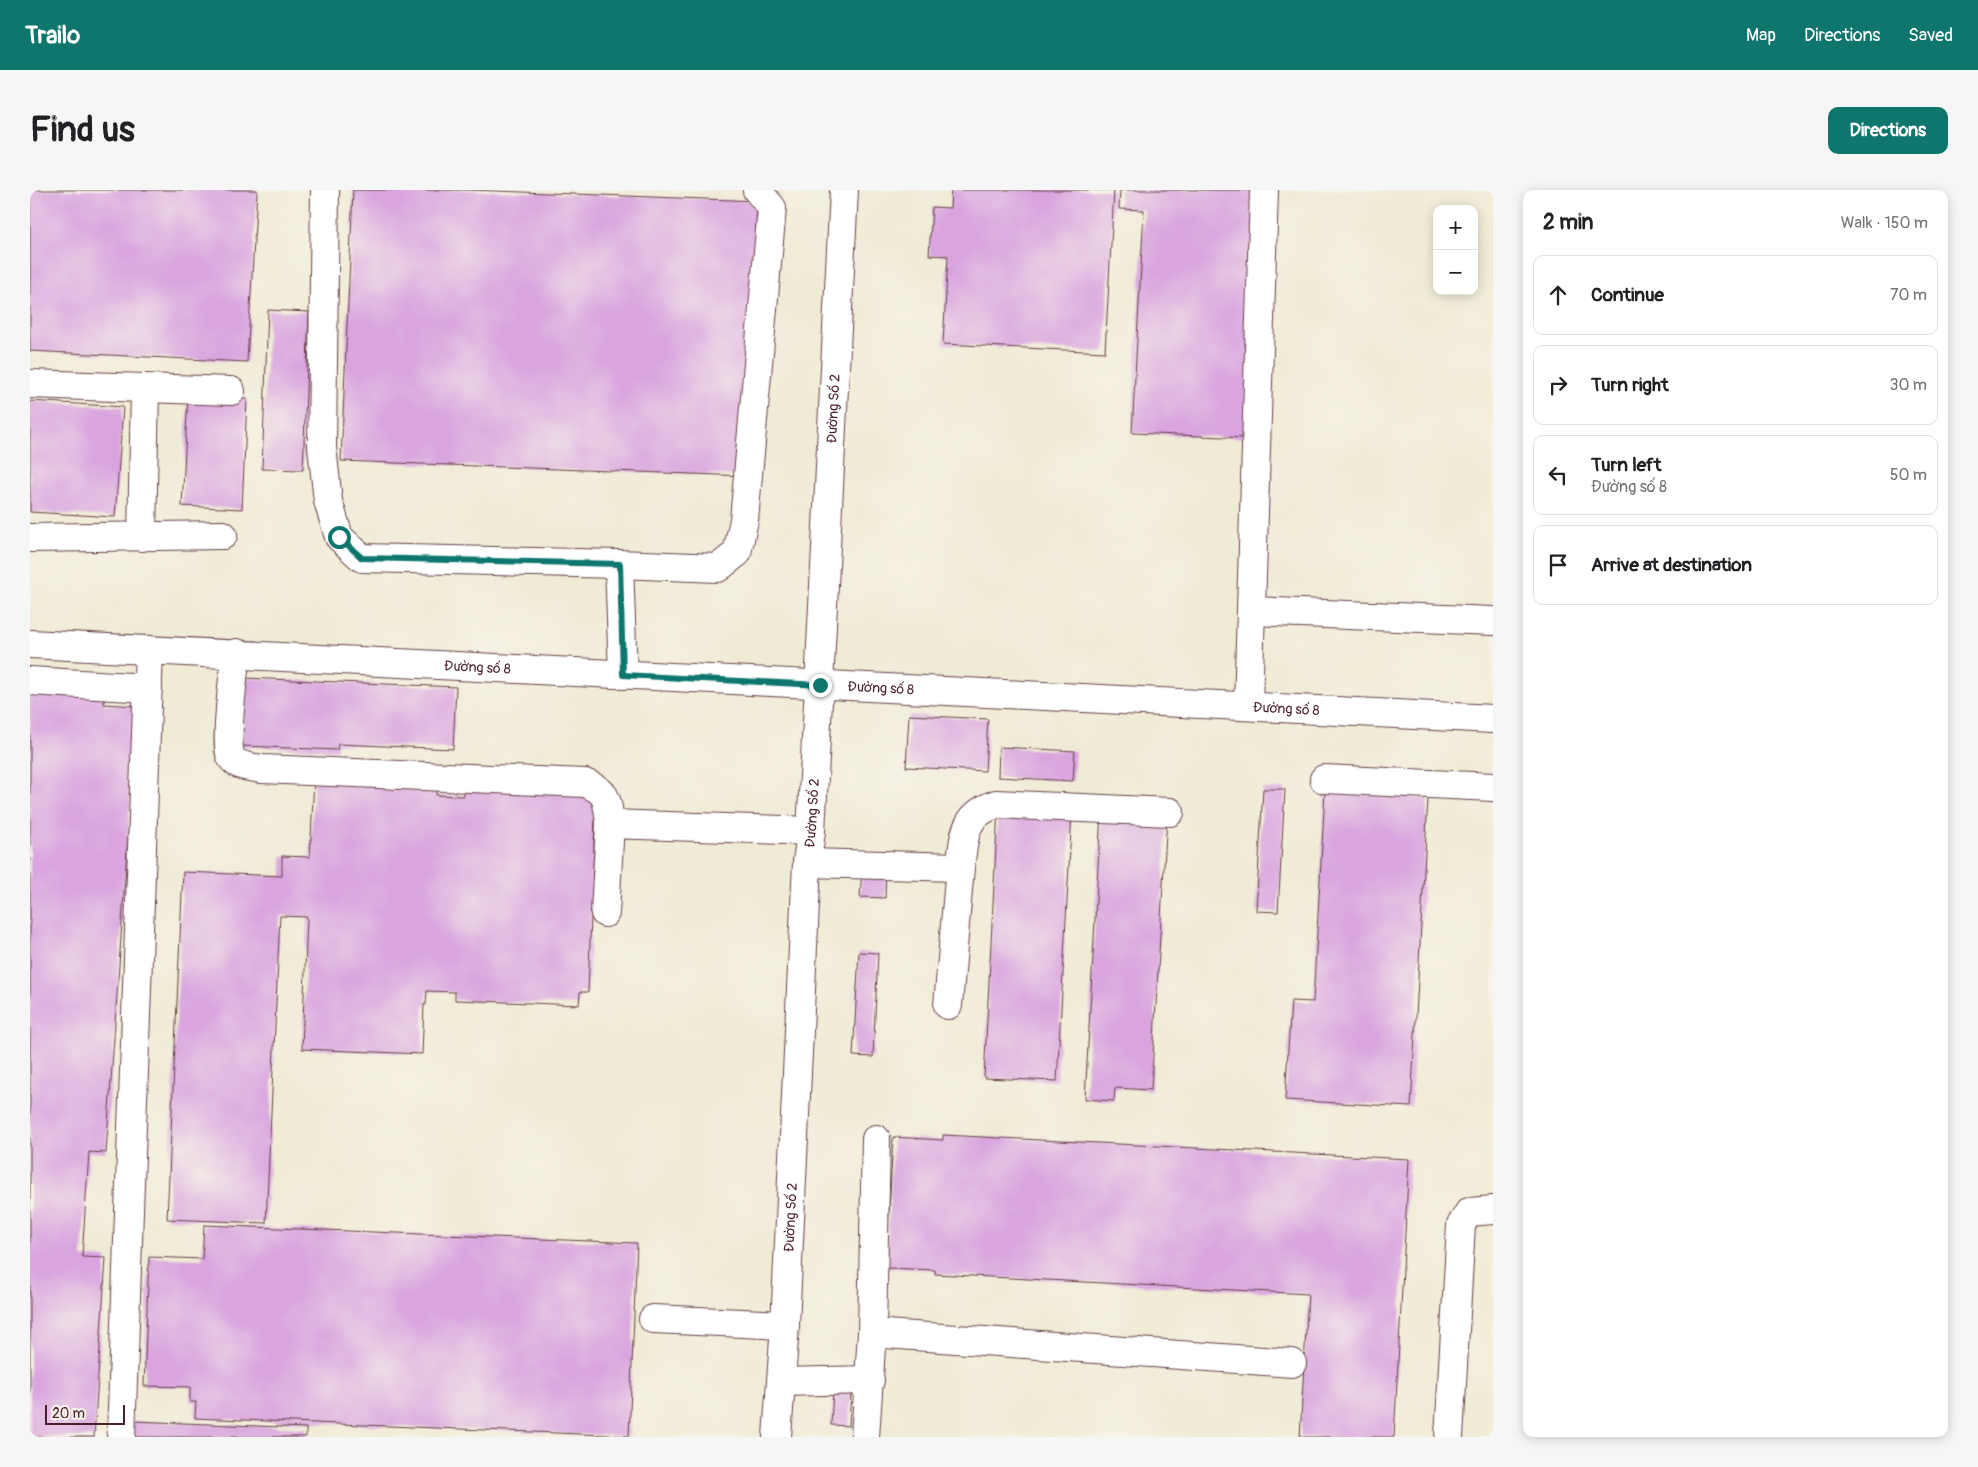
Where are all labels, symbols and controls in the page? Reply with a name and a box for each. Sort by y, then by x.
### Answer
text: Trailo [25,21,80,50]
text: Map [1746,24,1776,47]
text: Directions [1804,24,1880,47]
text: Saved [1908,24,1953,47]
button: Directions [1828,107,1948,154]
text: Find us [30,108,135,152]
map controls [1433,205,1478,295]
button: + [1433,205,1478,250]
text: 2 min [1543,209,1593,236]
text: Walk · 150 m [1841,213,1928,233]
button: − [1433,250,1478,295]
icon: ahead [1544,281,1572,309]
text: Continue [1591,283,1664,307]
text: 70 m [1890,285,1927,305]
icon: right [1544,371,1572,399]
street label: Đường Số 2 [823,373,843,444]
text: Turn right [1591,373,1669,397]
text: 30 m [1889,375,1927,395]
text: Turn left [1591,453,1661,477]
icon: left [1544,461,1572,489]
text: 50 m [1890,465,1927,485]
text: Đường số 8 [1591,477,1667,497]
route start [328,526,351,549]
icon: arrive [1544,551,1572,579]
text: Arrive at destination [1591,553,1752,577]
street label: Đường số 8 [444,657,511,677]
route end [809,674,832,697]
street label: Đường số 8 [847,677,915,698]
street label: Đường số 8 [1253,698,1320,719]
street label: Đường Số 2 [800,778,822,849]
street label: Đường Số 2 [780,1182,800,1252]
scale bar [45,1402,125,1425]
text: 20 m [52,1405,85,1422]

